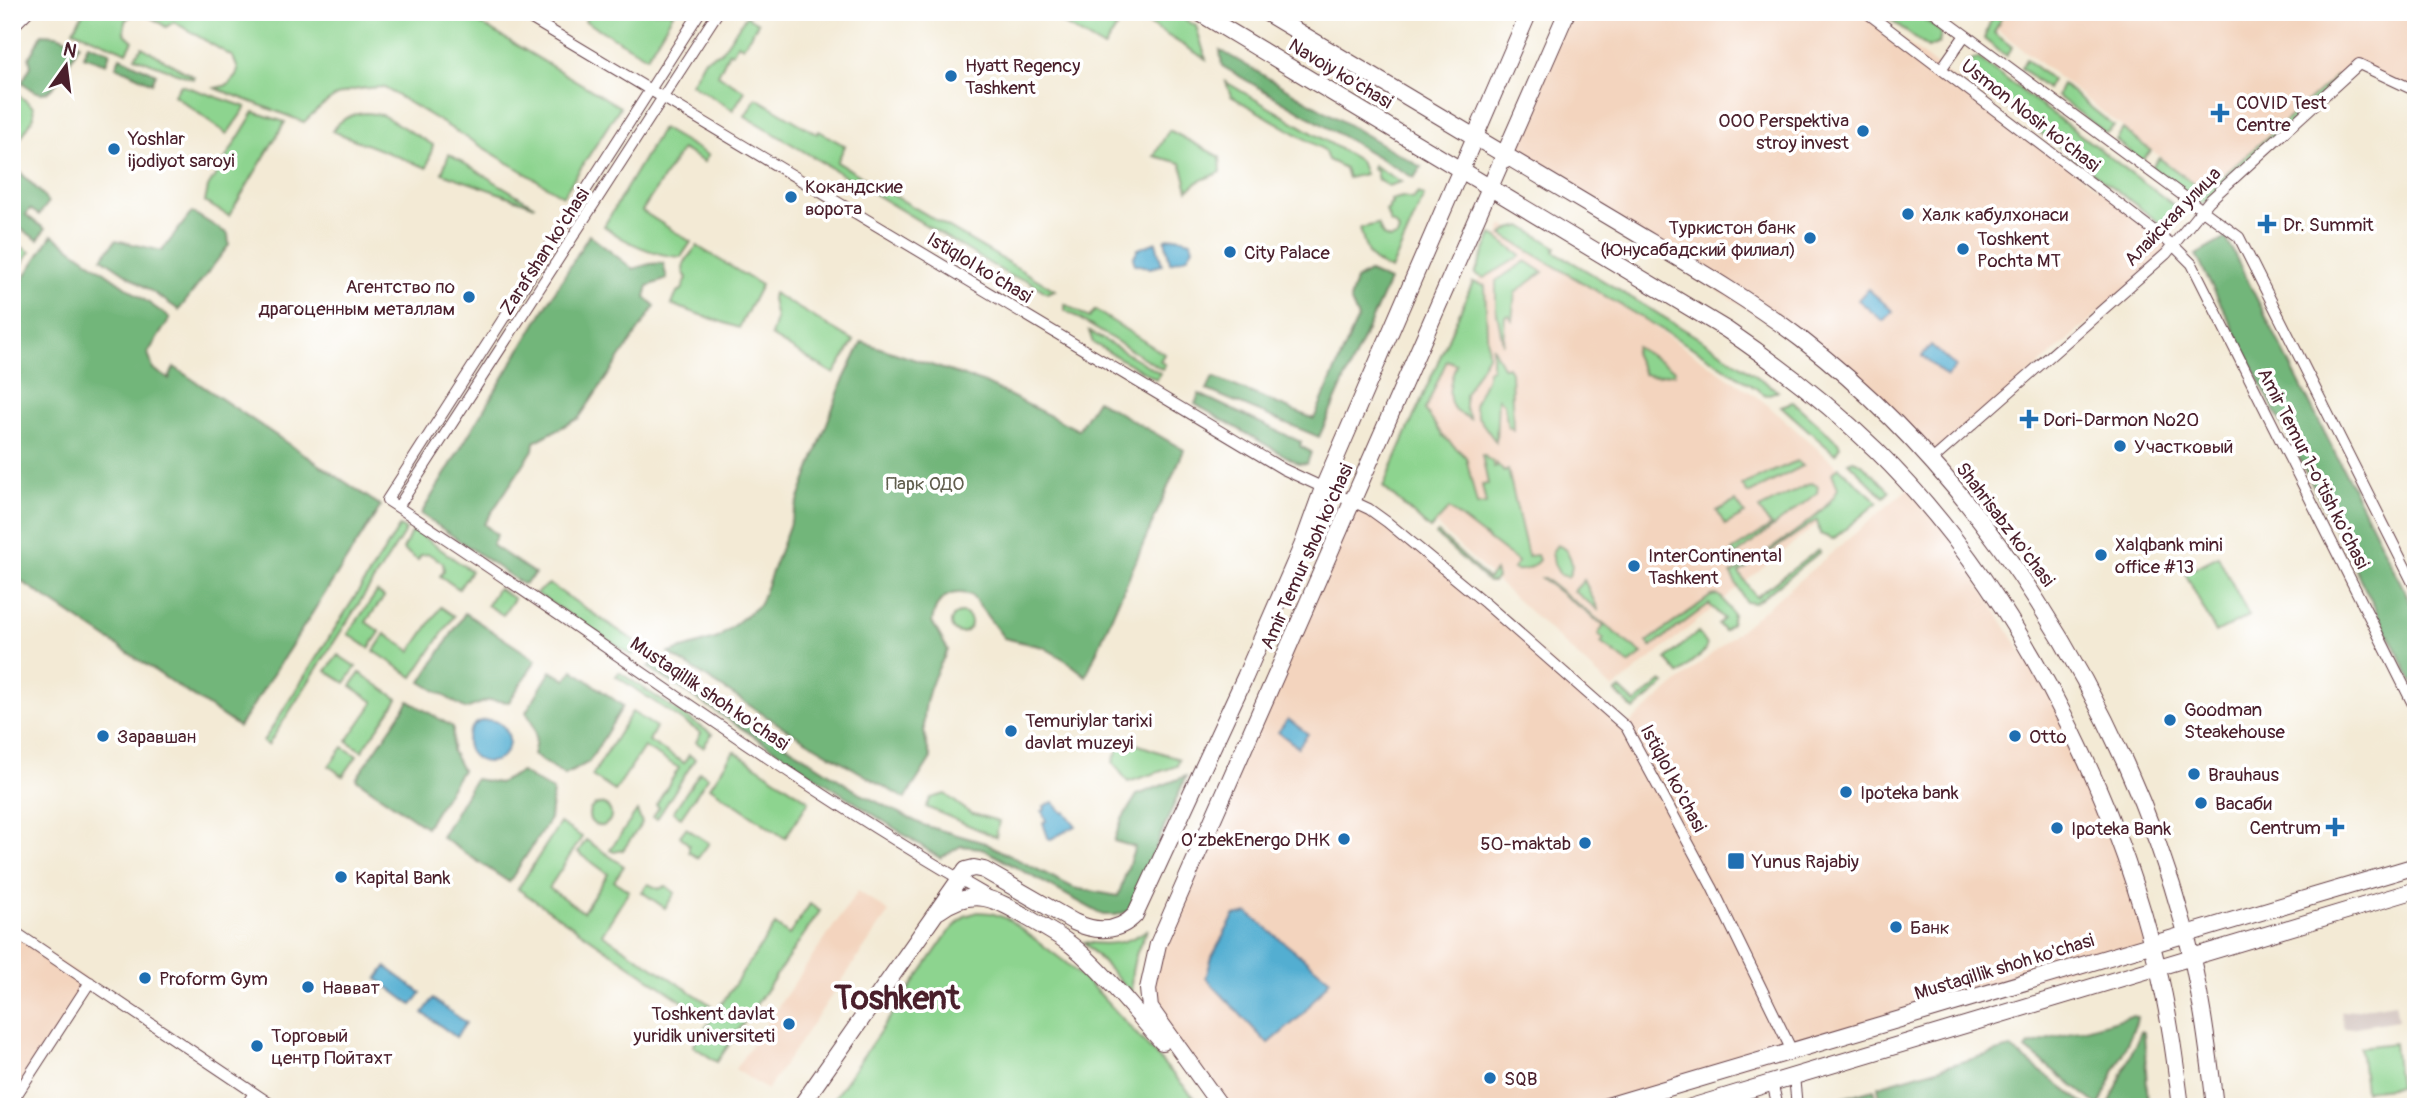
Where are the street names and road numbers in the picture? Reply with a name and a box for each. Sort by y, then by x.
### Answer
street label: Navoiy ko'chasi [1284,33,1397,114]
street label: Usmon Nosir ko'chasi [1956,54,2105,178]
street label: Алайская улица [2119,162,2226,271]
street label: Zarafshan ko'chasi [495,183,595,320]
street label: Istiqlol ko‘chasi [923,227,1036,309]
street label: Amir Temur 1-o'tish ko'chasi [2252,364,2374,573]
street label: Shahrisabz ko'chasi [1951,458,2060,592]
street label: Amir Temur shoh ko'chasi [1255,460,1359,653]
street label: Mustaqillik shoh ko'chasi [625,632,794,756]
street label: Istiqlol ko'chasi [1635,721,1711,836]
street label: Mustaqillik shoh ko'chasi [1911,928,2097,1006]

